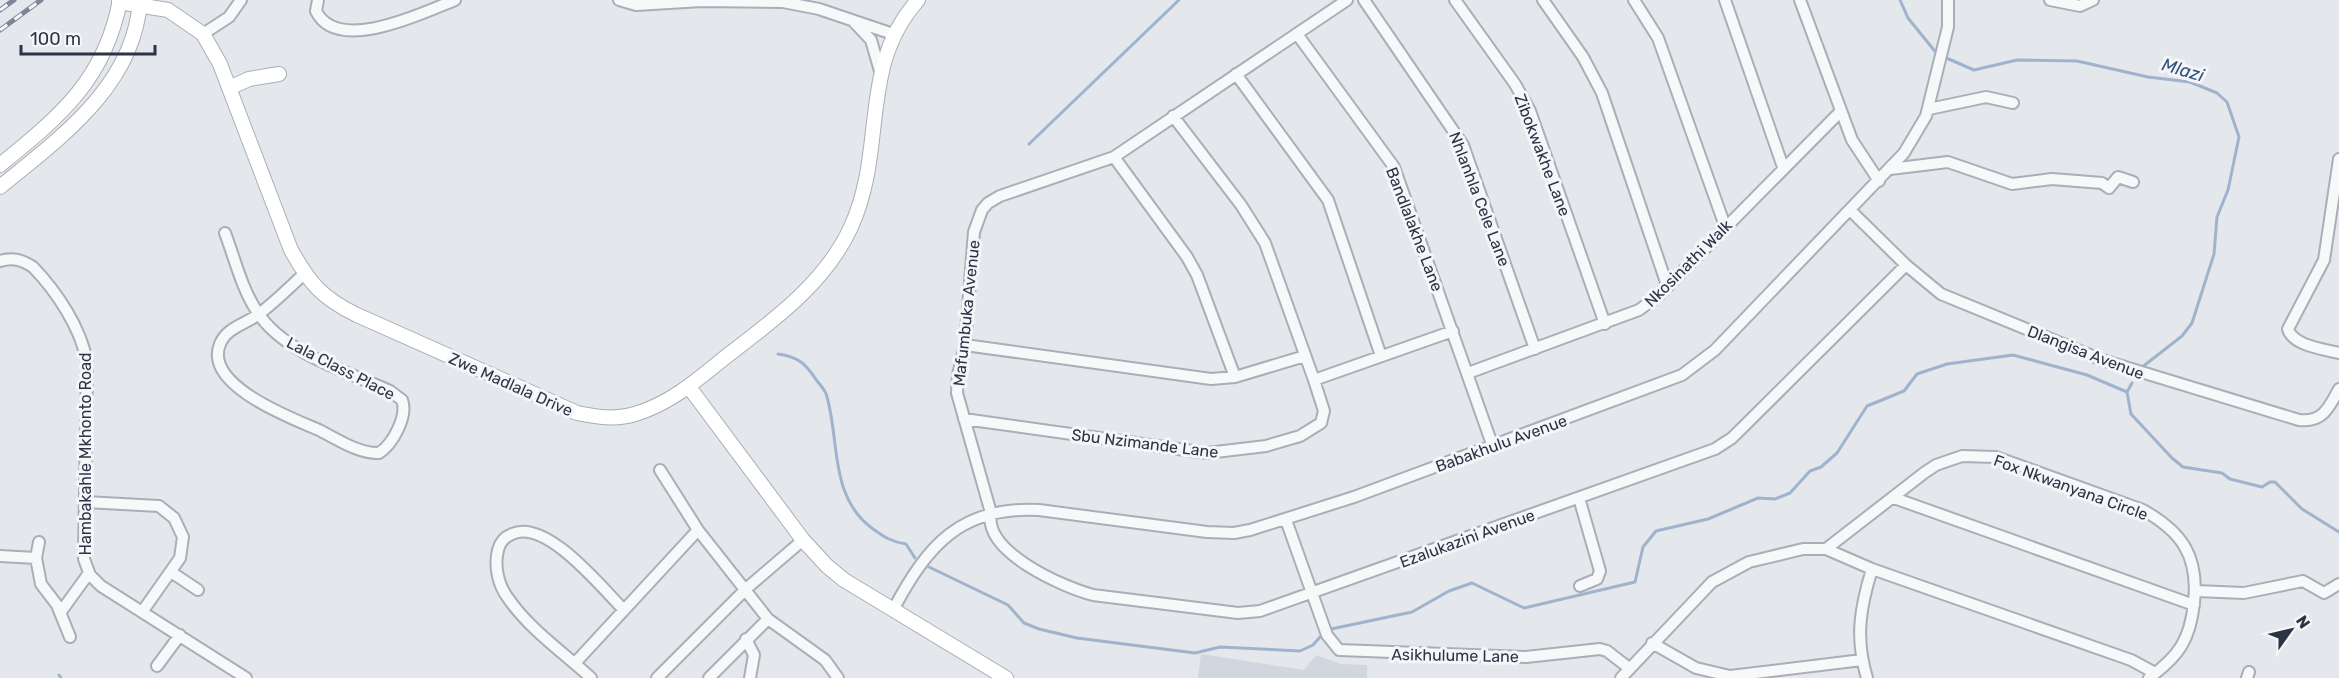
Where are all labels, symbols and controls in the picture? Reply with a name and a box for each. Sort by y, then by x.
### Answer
scale bar [21,18,154,56]
text: 100 m [30,28,81,50]
water label: Mlazi [2159,54,2207,87]
street label: Zibokwakhe Lane [1511,91,1575,219]
street label: Nhlanhla Cele Lane [1445,129,1514,269]
street label: Bandlalakhe Lane [1382,164,1447,294]
street label: Nkosinathi Walk [1641,215,1736,311]
street label: Mafumbuka Avenue [949,239,984,387]
street label: Dlangisa Avenue [2025,321,2147,383]
street label: Lala Class Place [283,333,398,404]
street label: Zwe Madlala Drive [446,349,576,420]
street label: Hambakahle Mkhonto Road [76,352,95,556]
street label: Babakhulu Avenue [1433,411,1570,476]
street label: Sbu Nzimande Lane [1070,425,1219,462]
street label: Fox Nkwanyana Circle [1991,451,2151,524]
street label: Ezalukazini Avenue [1397,505,1537,572]
north arrow [2261,600,2321,660]
text: N [2292,612,2314,632]
street label: Asikhulume Lane [1391,645,1519,666]

